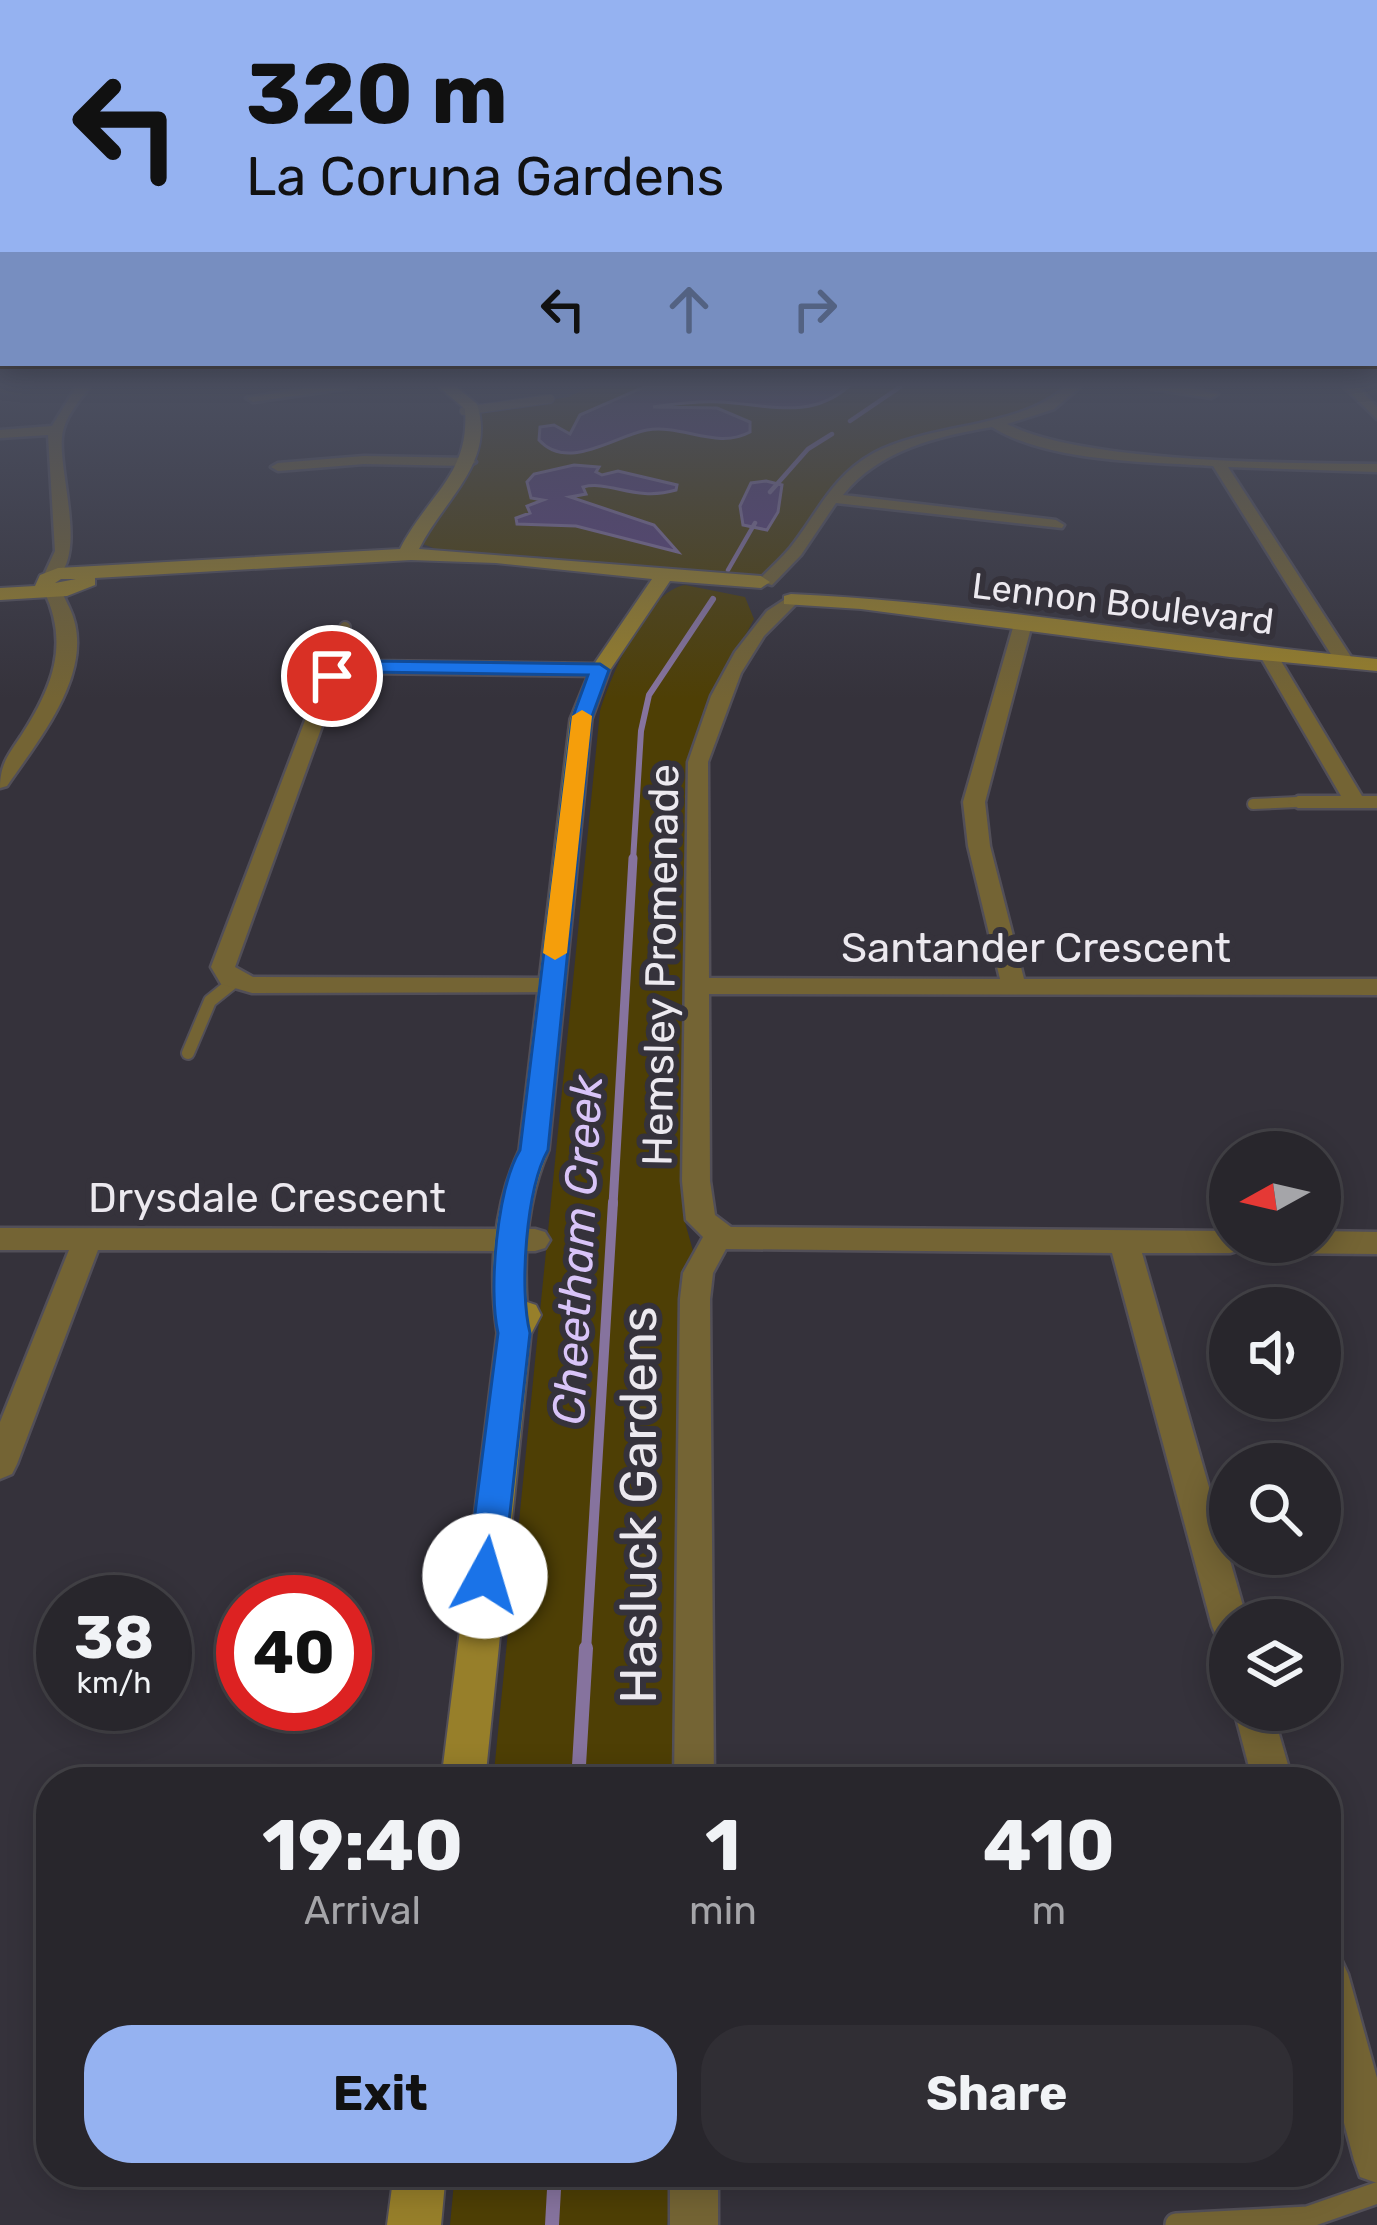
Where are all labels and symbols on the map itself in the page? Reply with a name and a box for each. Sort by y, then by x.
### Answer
street label: Lennon Boulevard [970,564,1276,643]
pin [281,625,383,727]
street label: Hemsley Promenade [632,764,690,1167]
street label: Santander Crescent [841,923,1231,973]
water label: Cheetham Creek [542,1073,613,1426]
north arrow [1209,1131,1341,1263]
street label: Drysdale Crescent [88,1173,446,1223]
street label: Hasluck Gardens [608,1306,669,1704]
position arrow [422,1513,548,1639]
speed limit sign: 40 [216,1575,372,1731]

